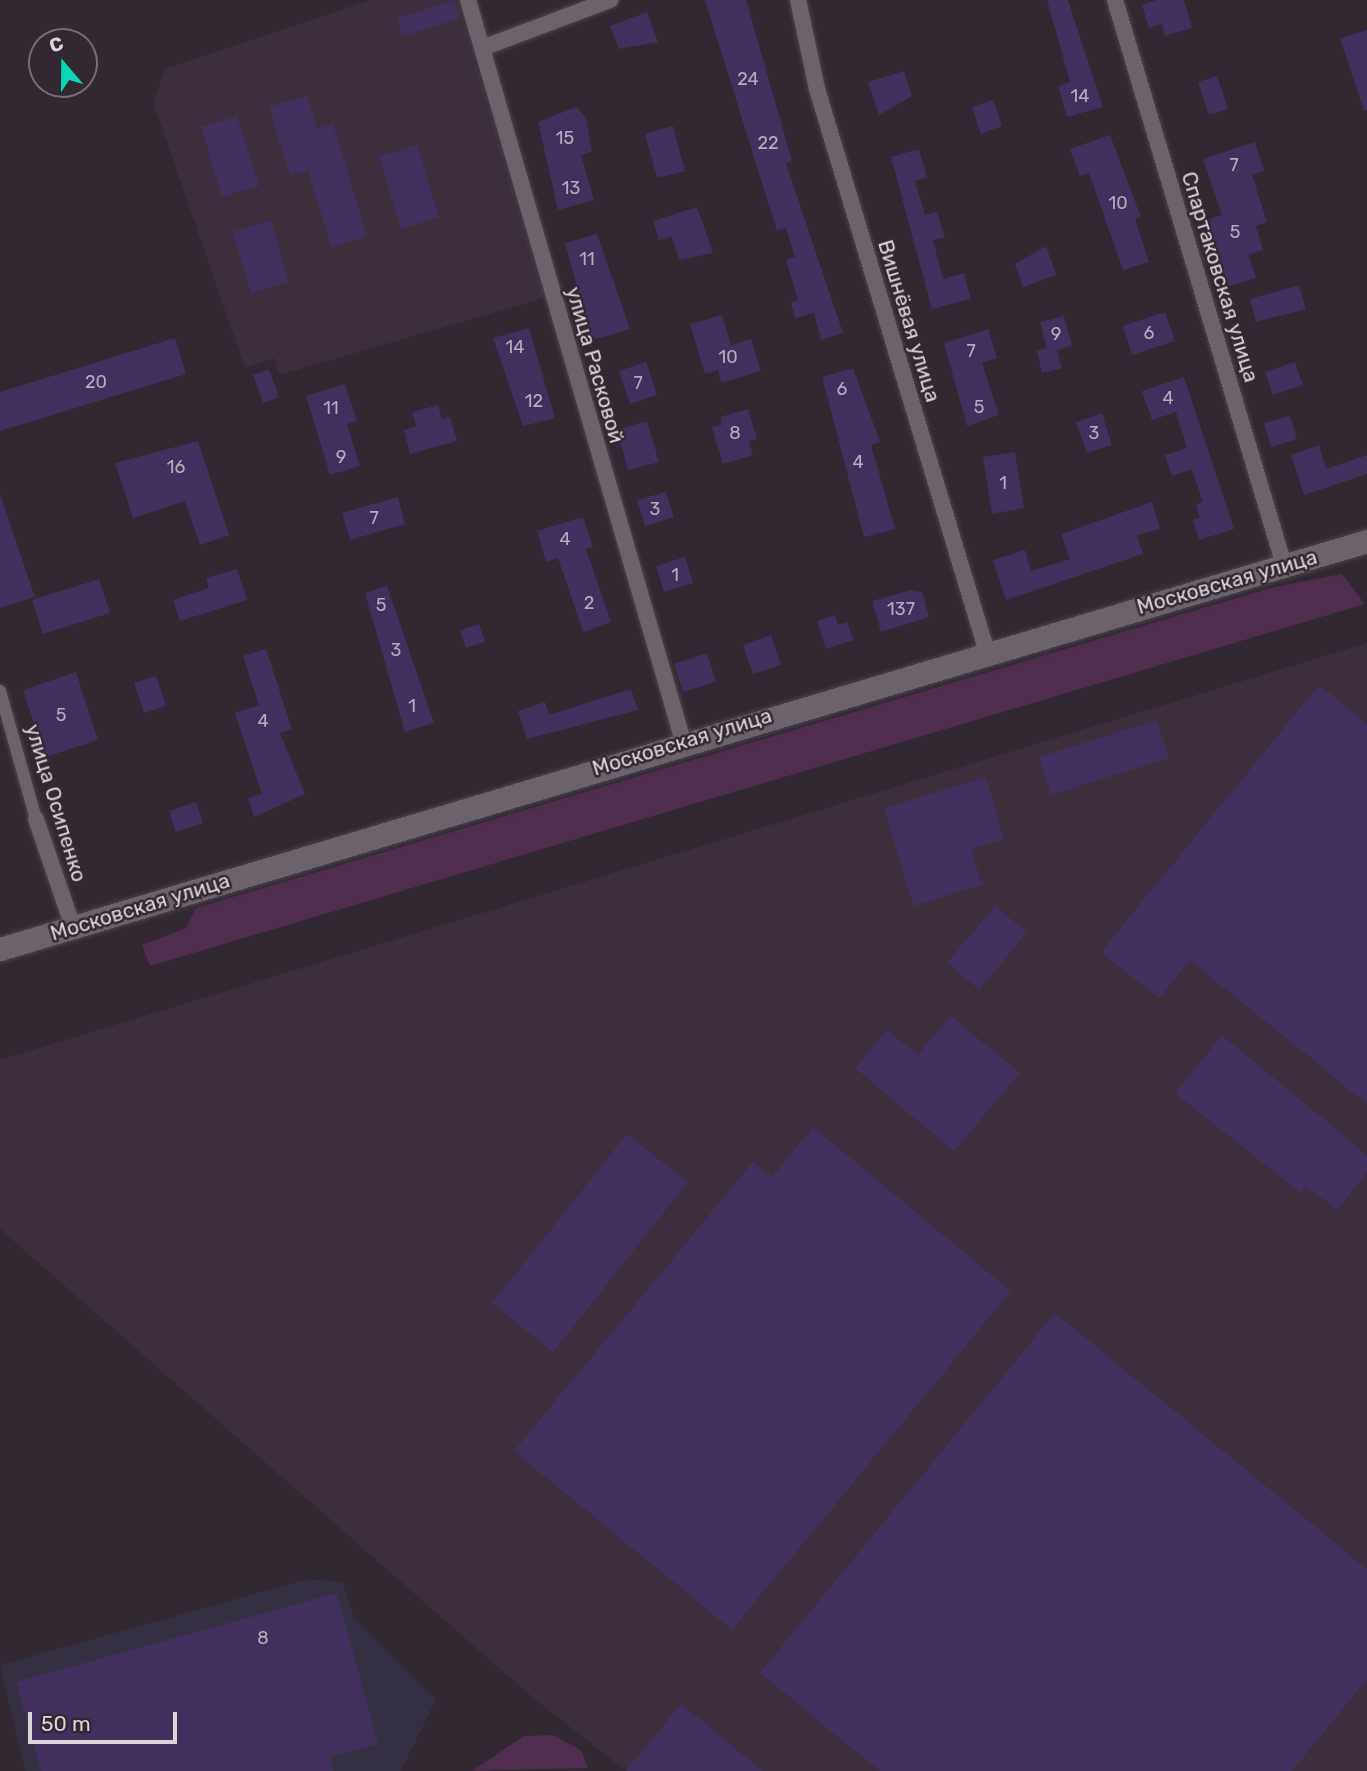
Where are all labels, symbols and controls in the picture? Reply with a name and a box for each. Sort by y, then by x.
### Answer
north arrow [28,28,98,98]
text: С [46,32,67,58]
house number: 24 [737,68,759,90]
house number: 14 [1071,85,1089,107]
house number: 15 [556,127,574,149]
house number: 22 [757,132,779,154]
house number: 7 [1229,154,1239,176]
street label: Спартаковская улица [1176,169,1264,385]
house number: 13 [562,177,580,199]
house number: 10 [1108,192,1128,214]
house number: 5 [1230,221,1240,243]
street label: Вишнёвая улица [872,237,946,405]
house number: 11 [579,248,595,270]
street label: улица Расковой [561,284,629,446]
house number: 6 [1144,322,1154,344]
house number: 9 [1051,323,1061,345]
house number: 14 [506,336,524,358]
house number: 7 [966,340,976,362]
house number: 10 [718,346,738,368]
house number: 20 [85,371,107,393]
house number: 7 [633,372,643,394]
house number: 6 [837,378,847,400]
house number: 4 [1162,387,1174,409]
house number: 12 [525,390,543,412]
house number: 5 [974,396,984,418]
house number: 11 [323,397,339,419]
house number: 8 [729,422,741,444]
house number: 3 [1089,422,1099,444]
house number: 9 [336,446,346,468]
house number: 4 [852,451,864,473]
house number: 16 [167,456,185,478]
house number: 1 [999,472,1007,494]
house number: 3 [650,498,660,520]
house number: 7 [369,507,379,529]
house number: 4 [559,528,571,550]
street label: Московская улица [1134,544,1320,620]
house number: 1 [671,564,679,586]
house number: 2 [584,592,594,614]
house number: 5 [376,594,386,616]
house number: 137 [887,598,915,620]
house number: 3 [391,639,401,661]
house number: 1 [408,695,416,717]
street label: Московская улица [589,703,775,781]
house number: 5 [56,704,66,726]
house number: 4 [257,710,269,732]
street label: улица Осипенко [20,721,92,885]
street label: Московская улица [47,868,233,946]
house number: 8 [257,1627,269,1649]
scale bar [32,1698,180,1742]
text: 50 m [41,1711,91,1736]

